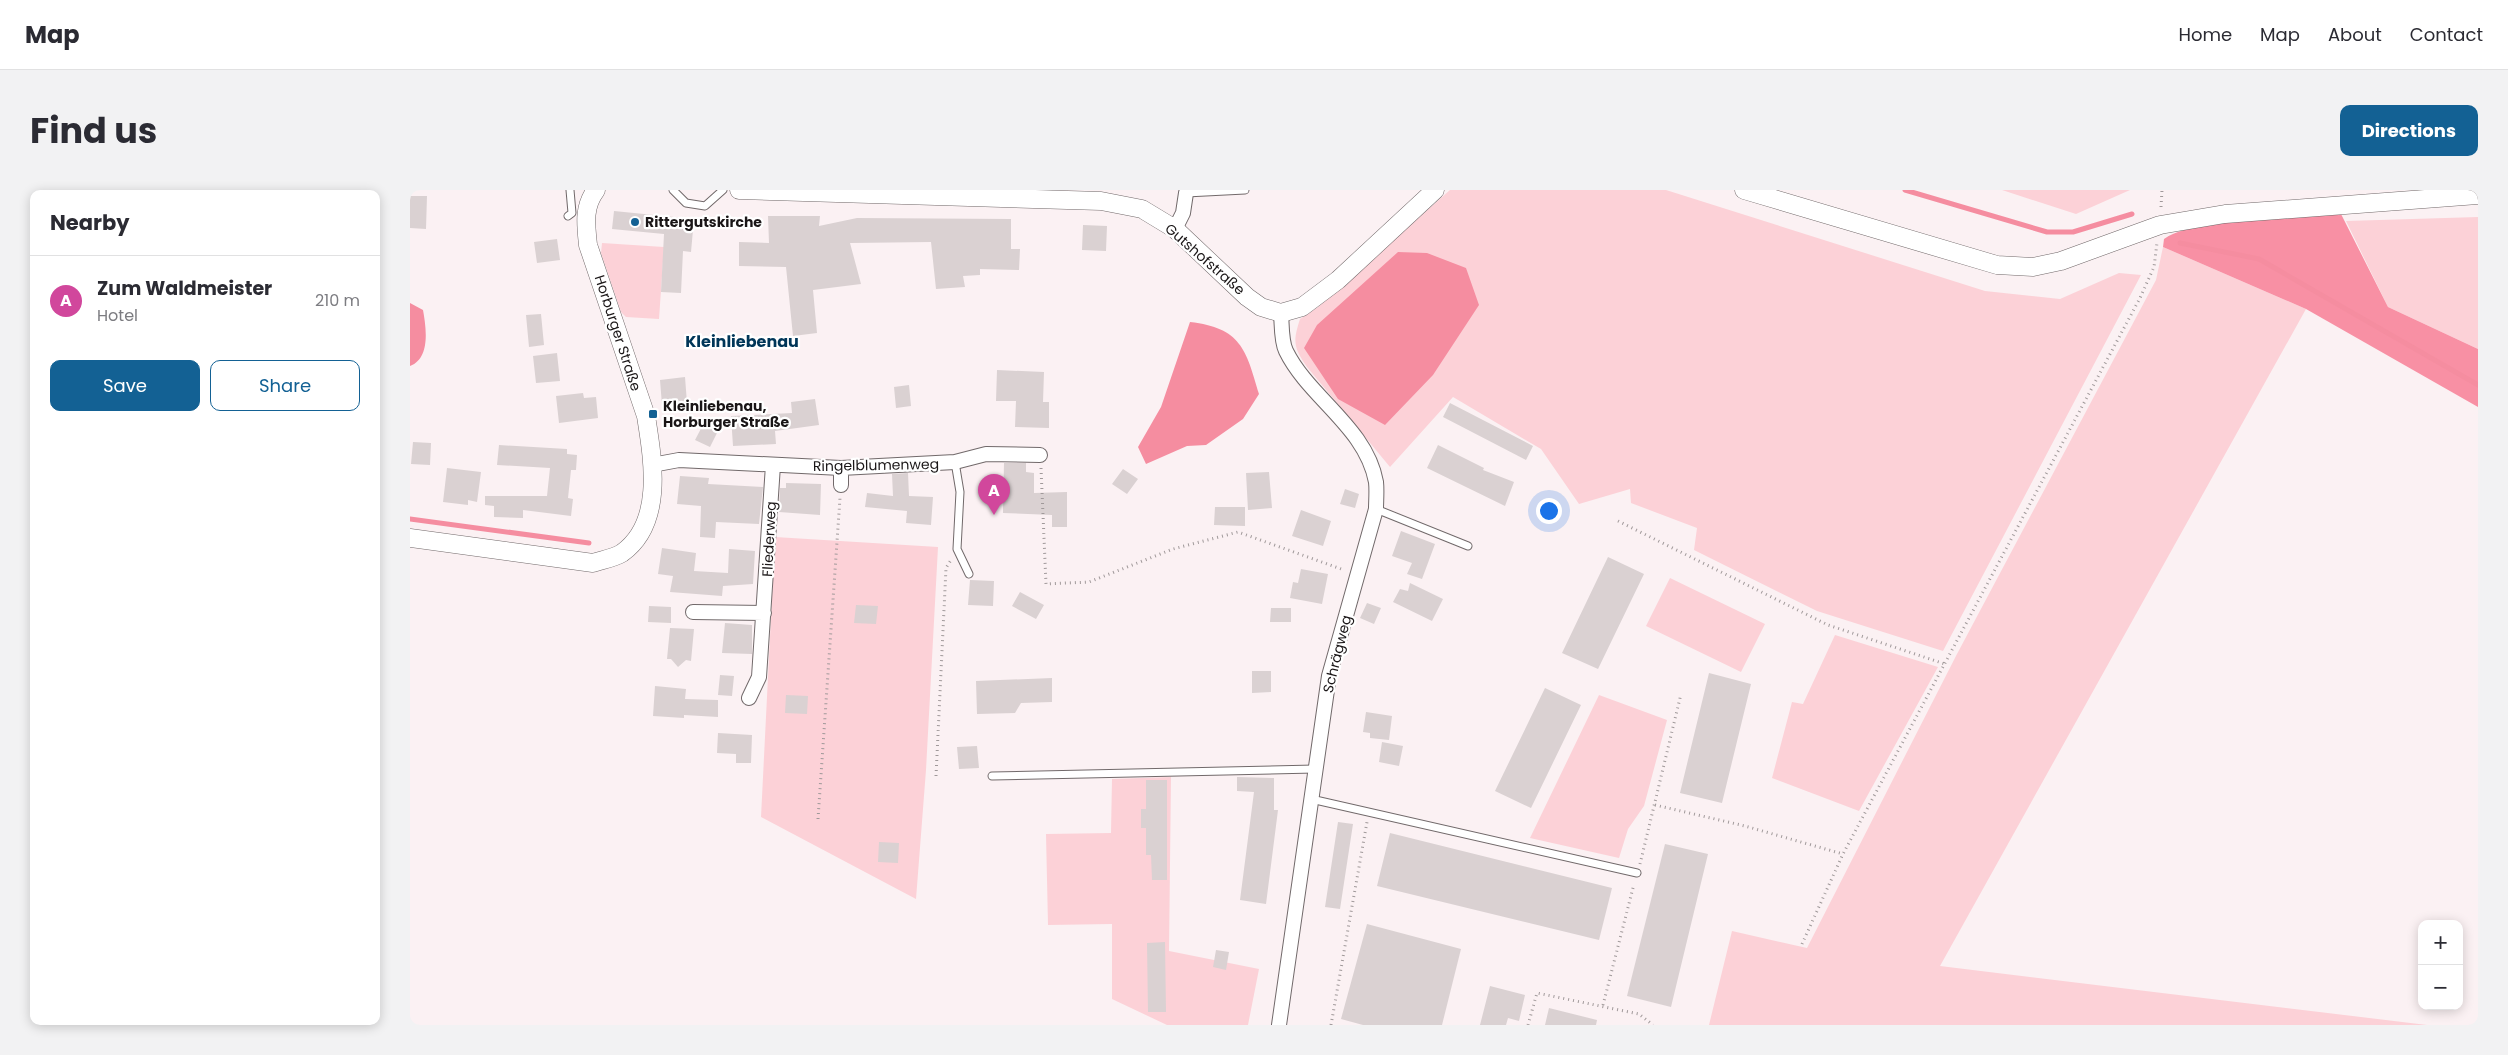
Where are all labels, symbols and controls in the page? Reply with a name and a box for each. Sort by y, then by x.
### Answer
text: Map [25,18,80,51]
text: Home [2178,22,2232,47]
text: Map [2260,22,2300,47]
text: About [2328,22,2382,47]
text: Contact [2410,22,2483,47]
button: Directions [2340,105,2478,156]
text: Find us [30,106,157,155]
text: Nearby [50,208,130,237]
place label: Rittergutskirche [645,212,762,232]
marker: Rittergutskirche [629,216,641,228]
street label: Gutshofstraße [1161,219,1250,300]
street label: Horburger Straße [590,272,646,394]
text: Zum Waldmeister [97,275,272,302]
text: A [60,289,72,312]
text: 210 m [315,289,360,312]
text: Hotel [97,304,138,327]
district label: Kleinliebenau [685,330,799,353]
button: Save [50,360,200,411]
button: Share [210,360,360,411]
place label: Kleinliebenau, Horburger Straße [663,396,790,432]
marker: Kleinliebenau, Horburger Straße [647,408,659,420]
street label: Ringelblumenweg [813,454,939,476]
pin: A [978,474,1010,515]
your location [1536,498,1562,524]
street label: Fliederweg [757,501,781,577]
street label: Schrägweg [1318,613,1356,695]
map controls [2418,920,2463,1010]
button: + [2418,920,2463,965]
button: − [2418,965,2463,1010]

